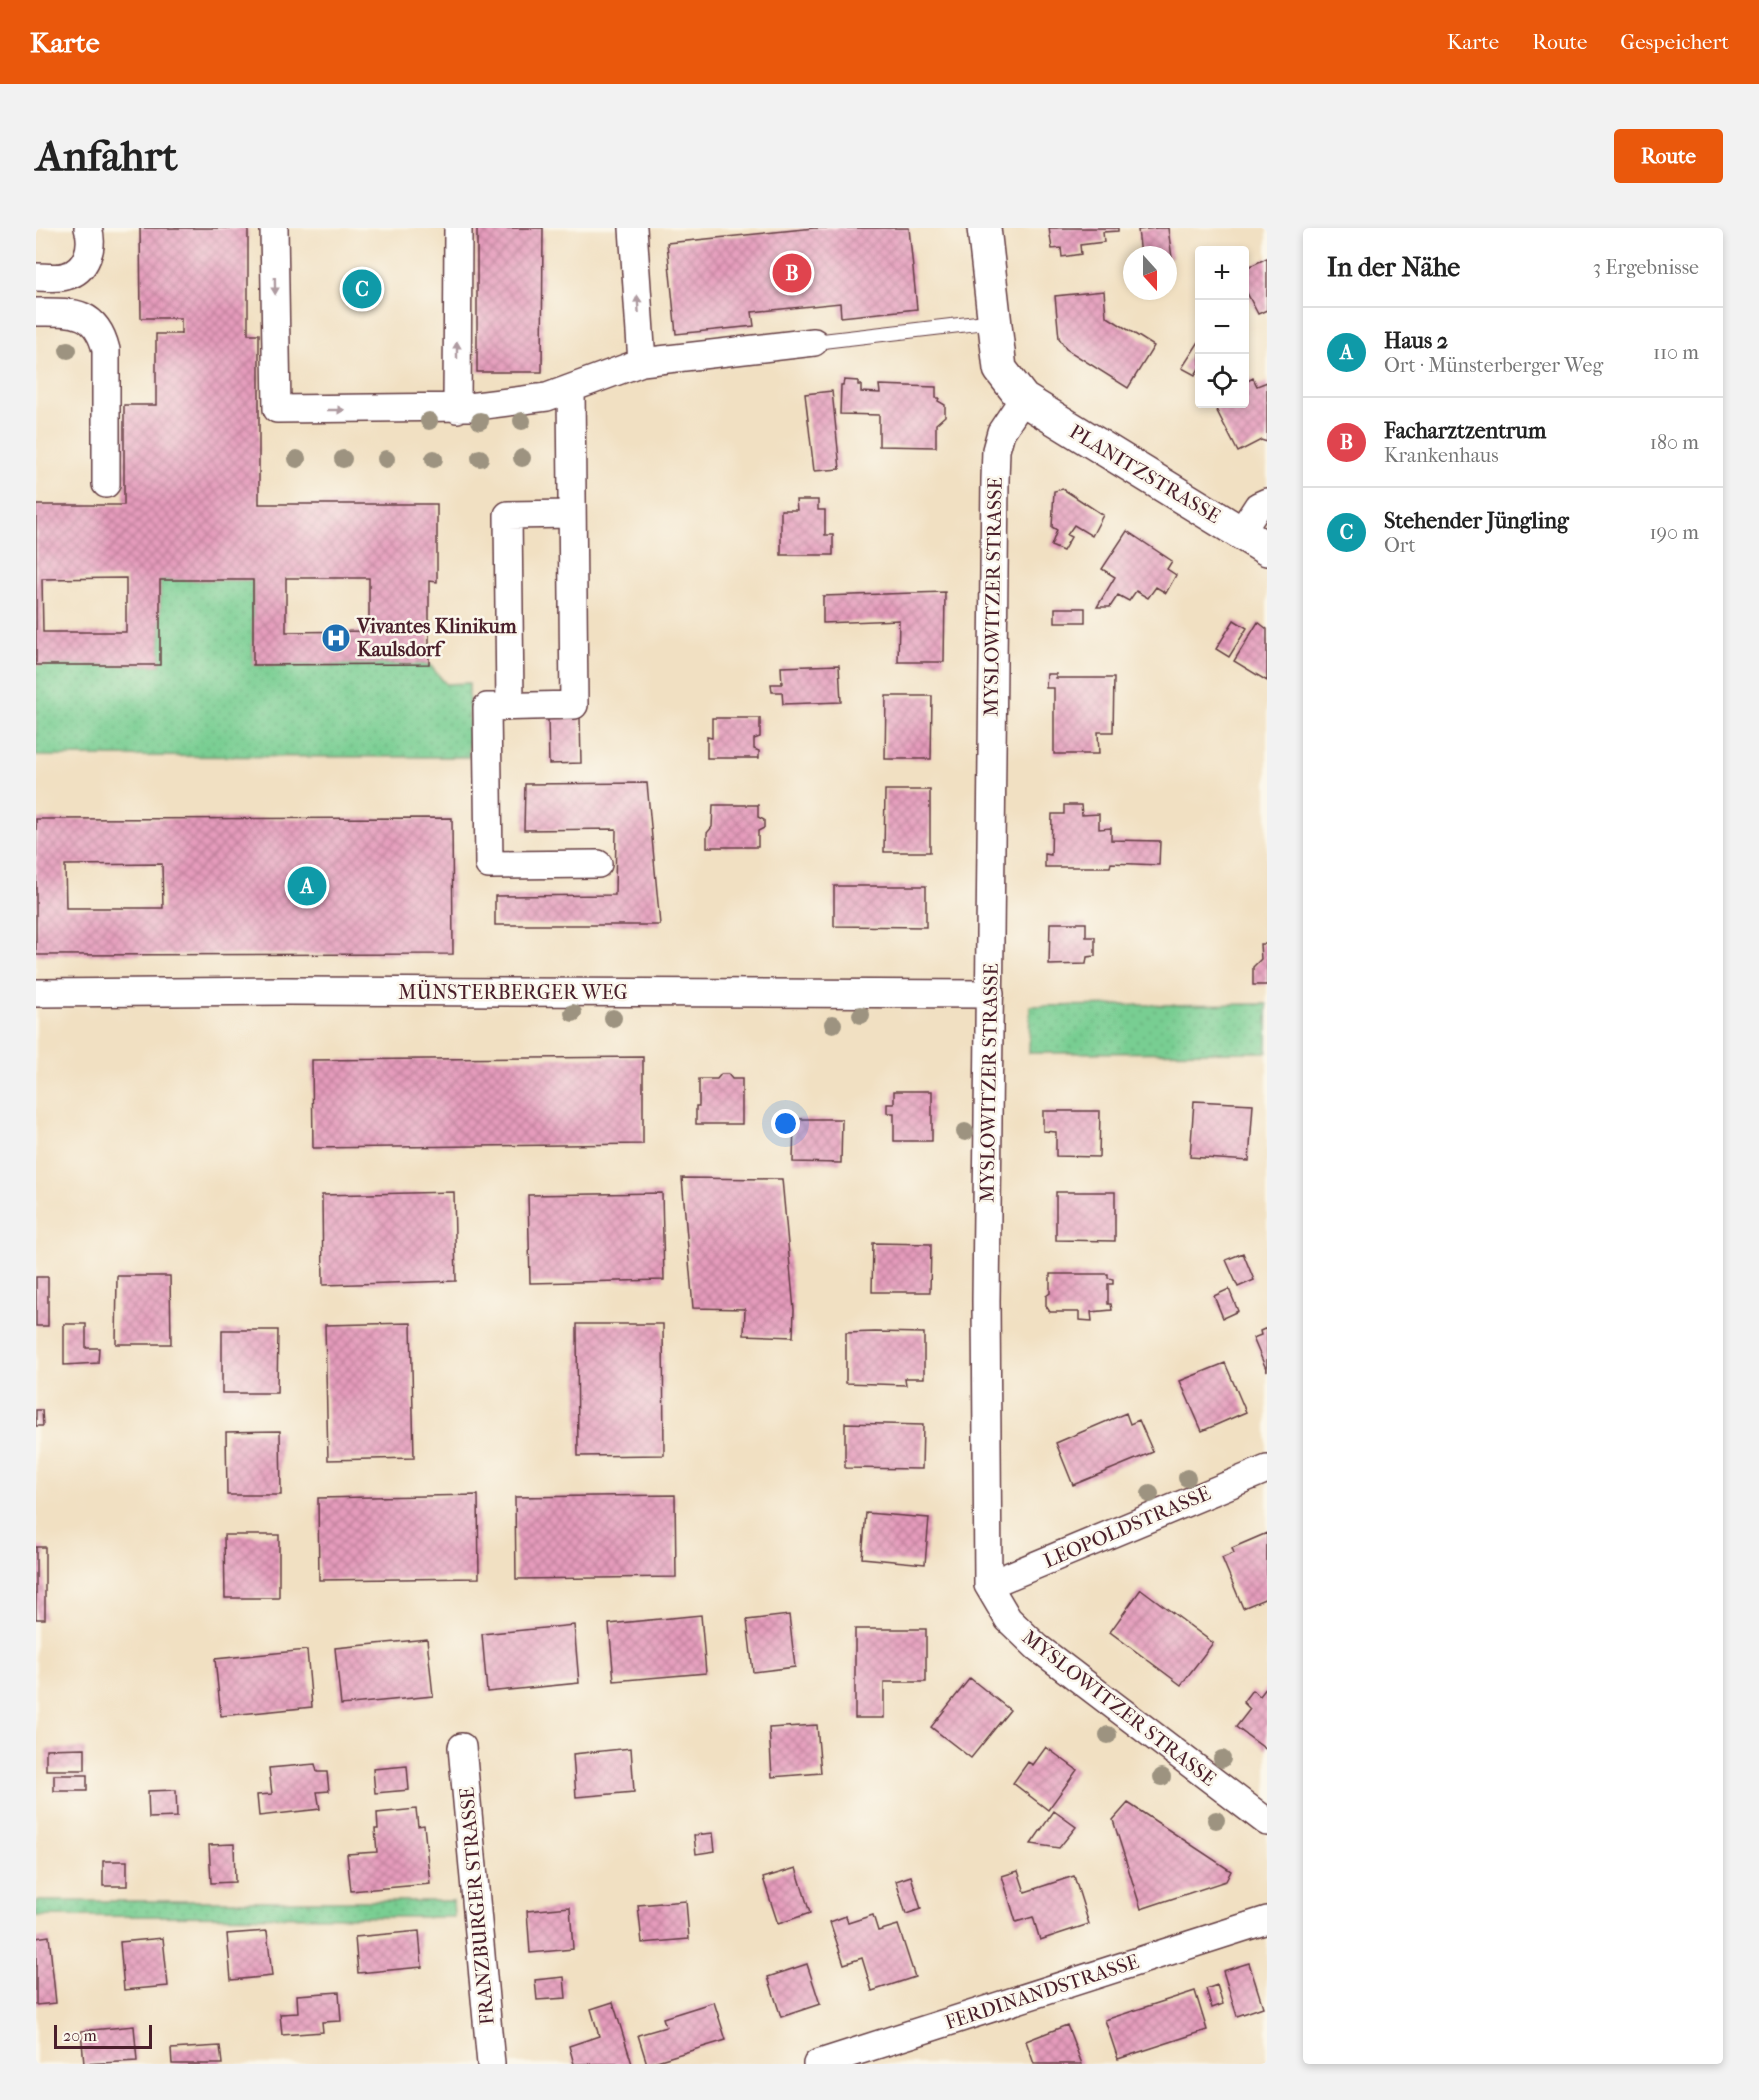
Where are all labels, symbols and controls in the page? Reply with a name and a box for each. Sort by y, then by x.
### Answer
text: Karte [30,26,100,59]
text: Karte [1447,30,1499,54]
text: Route [1532,30,1587,54]
text: Gespeichert [1620,30,1729,54]
button: Route [1614,129,1723,183]
text: Anfahrt [36,132,178,181]
north arrow [1123,246,1177,300]
map controls [1195,246,1249,408]
button: + [1195,246,1249,300]
pin: B [772,250,812,296]
text: In der Nähe [1327,252,1460,283]
text: 3 Ergebnisse [1593,256,1699,279]
pin: C [342,266,382,312]
one-way arrow [270,277,280,296]
one-way arrow [634,295,643,314]
button: − [1195,300,1249,354]
text: Haus 2 [1384,328,1448,354]
one-way arrow [452,341,462,360]
text: A [1340,341,1353,364]
text: 110 m [1653,341,1699,364]
button: locate [1195,354,1249,408]
text: Ort · Münsterberger Weg [1384,354,1603,377]
one-way arrow [326,405,345,414]
text: Facharztzentrum [1384,418,1546,444]
street label: PLANITZSTRASSE [1066,420,1224,528]
text: B [1340,431,1353,454]
text: 180 m [1650,431,1699,454]
text: Krankenhaus [1384,444,1499,467]
street label: MYSLOWITZER STRASSE [979,477,1007,717]
text: Stehender Jüngling [1384,508,1569,534]
text: C [1340,521,1353,544]
text: 190 m [1649,521,1699,544]
text: Ort [1384,534,1416,557]
place label: Vivantes Klinikum Kaulsdorf [356,615,517,661]
hospital icon: Vivantes Klinikum Kaulsdorf [320,622,352,654]
pin: A [288,864,326,908]
street label: MYSLOWITZER STRASSE [975,963,1003,1203]
street label: MÜNSTERBERGER WEG [398,980,628,1004]
your location [771,1109,800,1138]
street label: LEOPOLDSTRASSE [1040,1481,1214,1573]
street label: MYSLOWITZER STRASSE [1018,1625,1220,1791]
street label: FRANZBURGER STRASSE [455,1786,499,2026]
street label: FERDINANDSTRASSE [942,1950,1142,2034]
scale bar [54,2022,152,2050]
text: 20 m [63,2026,97,2045]

